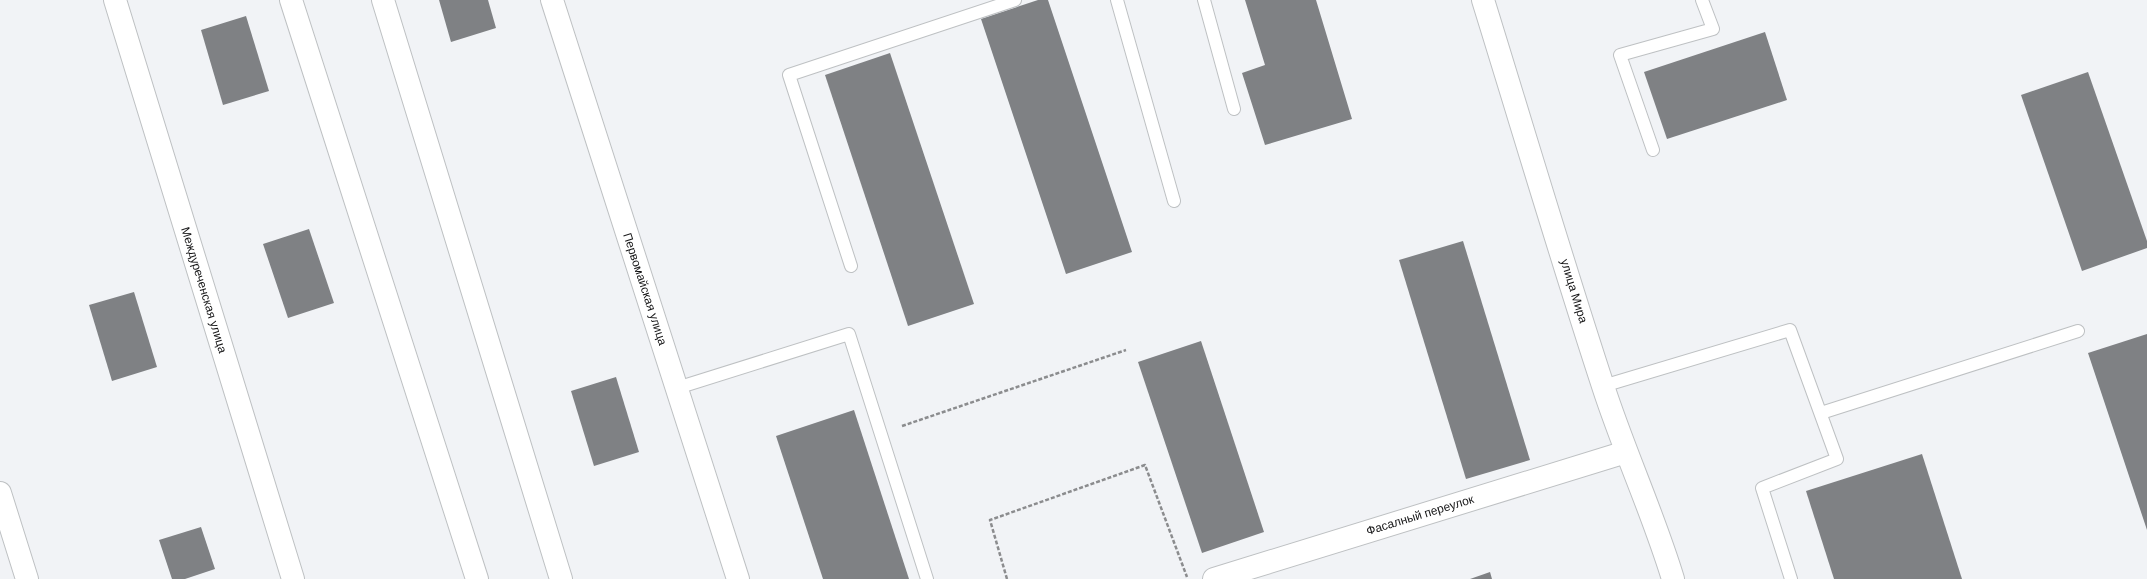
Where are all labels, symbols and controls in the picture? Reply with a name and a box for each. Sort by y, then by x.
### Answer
street label: Междуреченская улица [177,225,231,355]
street label: Первомайская улица [619,231,671,348]
street label: улица Мира [1557,257,1591,325]
street label: Фасалный переулок [1364,491,1477,539]

